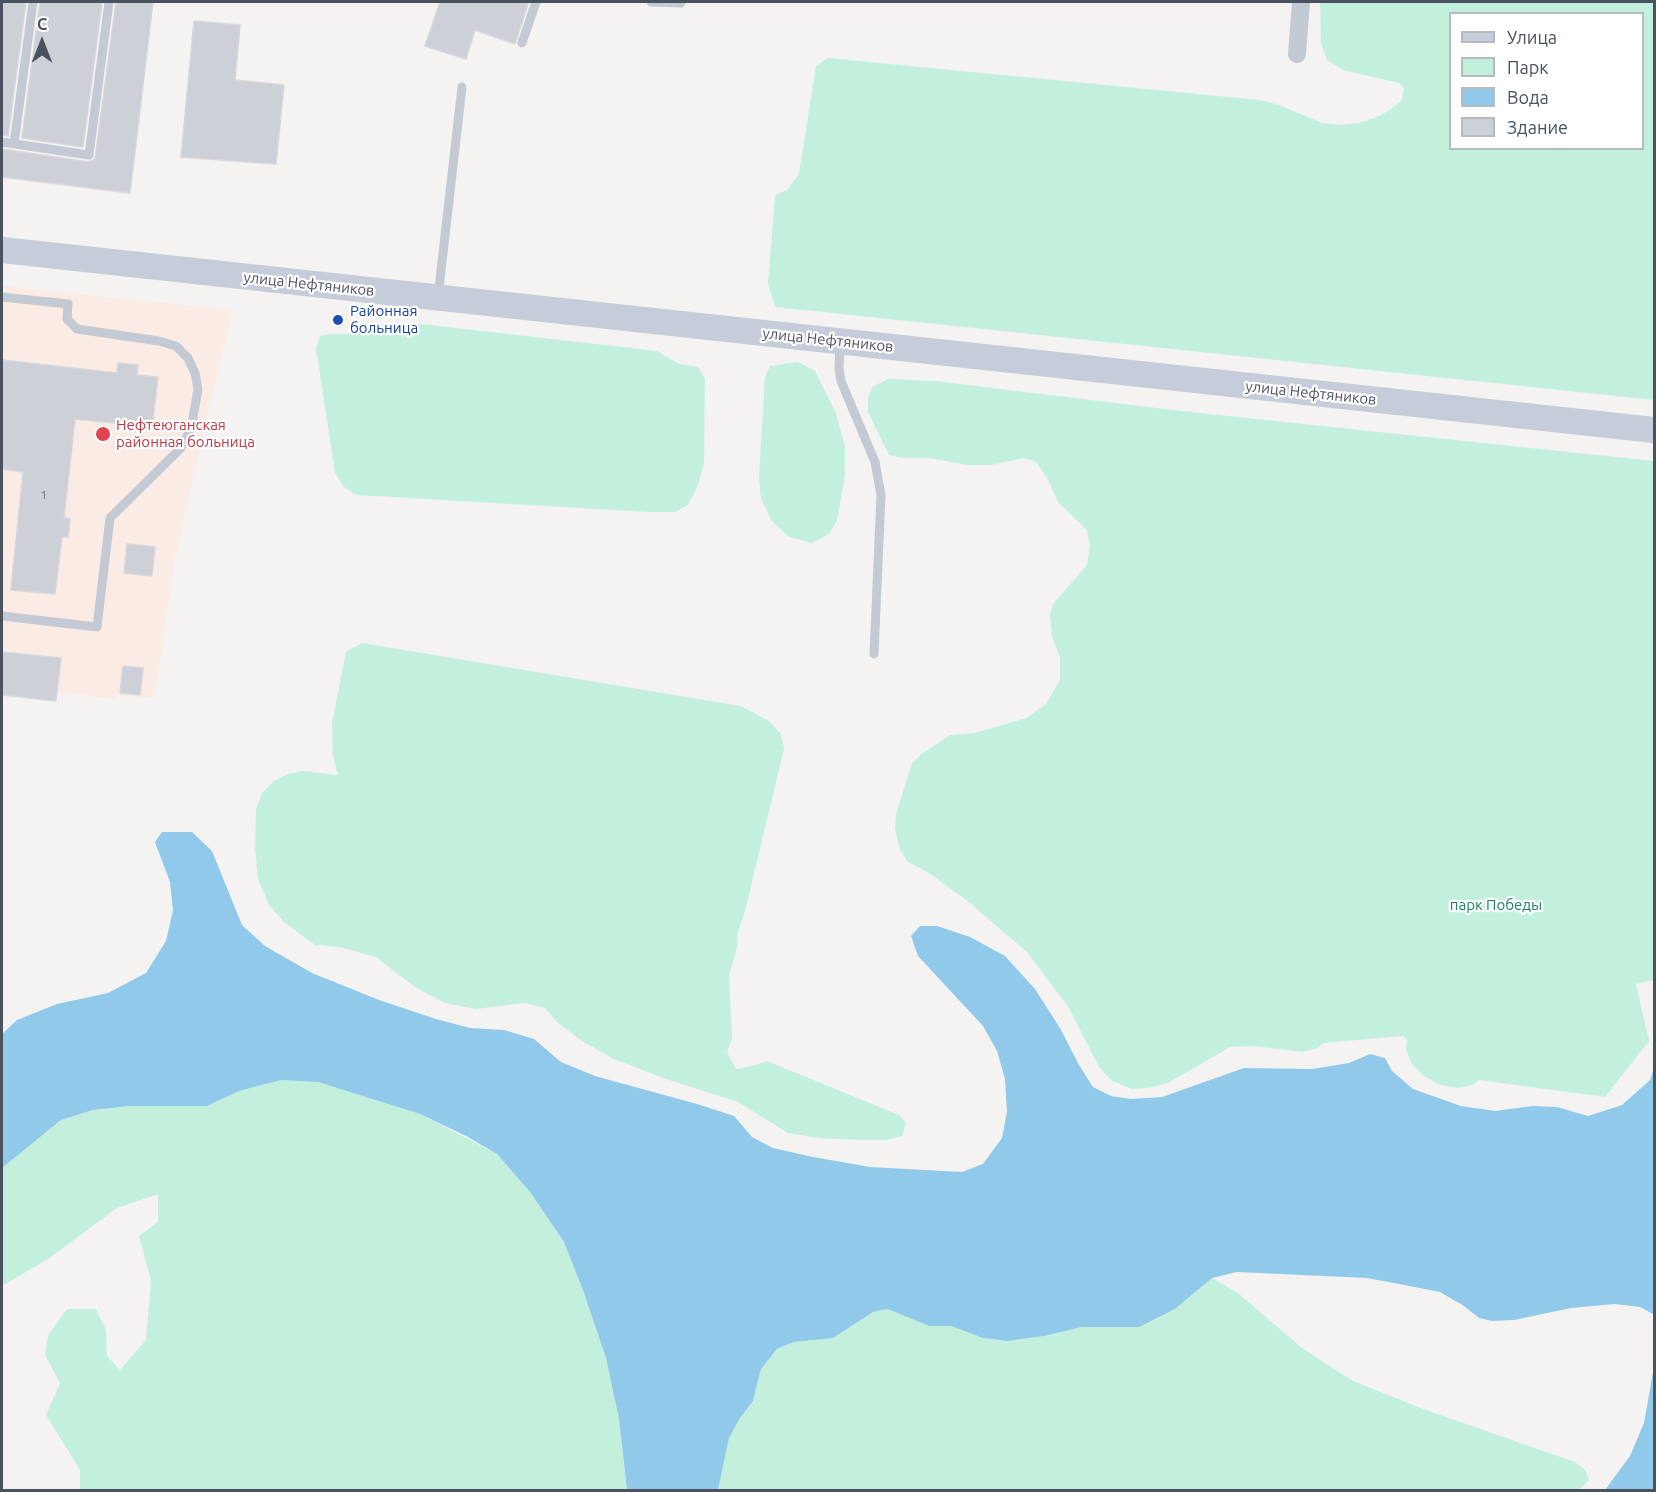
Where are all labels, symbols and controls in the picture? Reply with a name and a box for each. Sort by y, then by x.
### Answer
north arrow [12,12,72,72]
legend [1449,12,1644,150]
text: С [37,15,47,33]
text: Улица [1507,27,1557,47]
text: Парк [1507,57,1548,77]
text: Вода [1507,87,1549,107]
text: Здание [1507,117,1568,137]
street label: улица Нефтяников [243,268,375,300]
place label: Районная больница [350,302,418,337]
marker: Районная больница [331,313,345,327]
street label: улица Нефтяников [762,324,894,356]
street label: улица Нефтяников [1245,377,1377,409]
place label: Нефтеюганская районная больница [116,416,255,451]
marker: Нефтеюганская районная больница [94,425,112,443]
house number: 1 [41,488,47,502]
park label: парк Победы [1450,896,1542,914]

